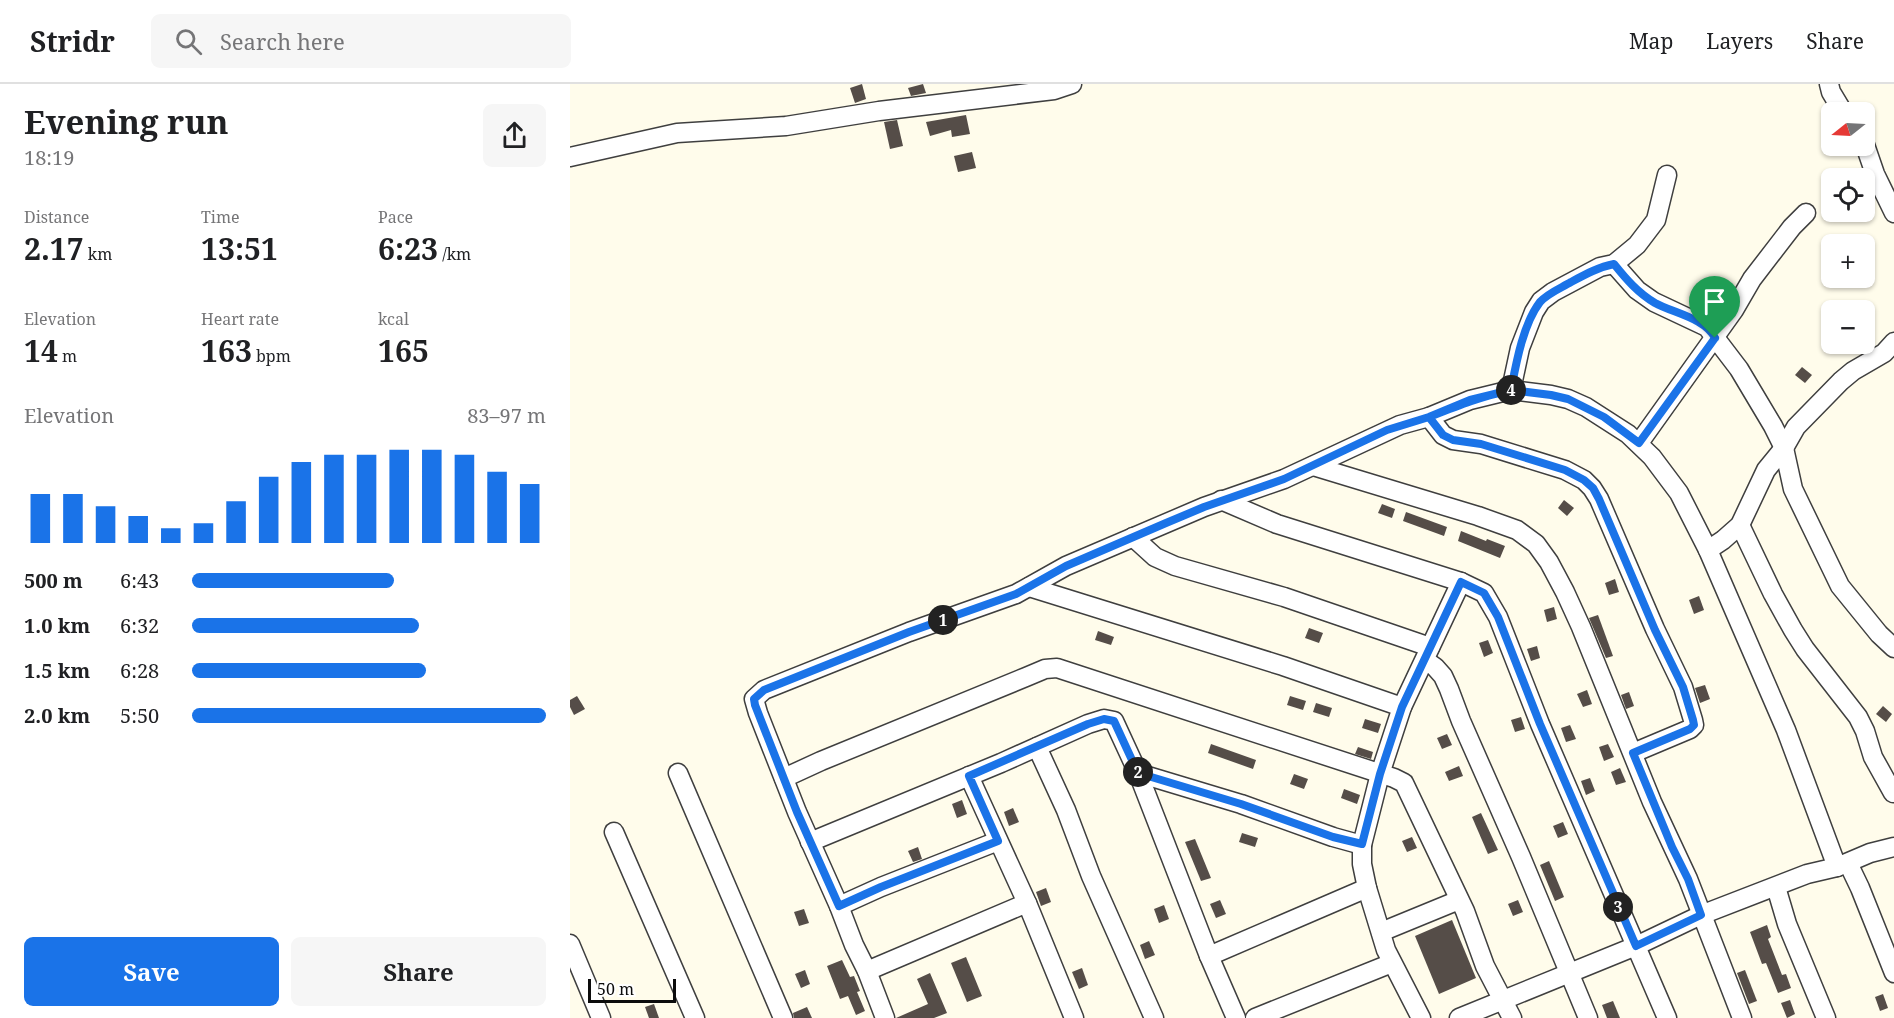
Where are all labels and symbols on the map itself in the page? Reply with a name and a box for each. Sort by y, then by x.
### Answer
north arrow [1821,102,1875,156]
pin [1689,276,1740,338]
pin: 4 [1496,375,1526,405]
pin: 1 [928,605,958,635]
pin: 2 [1123,757,1153,787]
pin: 3 [1603,892,1633,922]
scale bar [588,976,676,1004]

